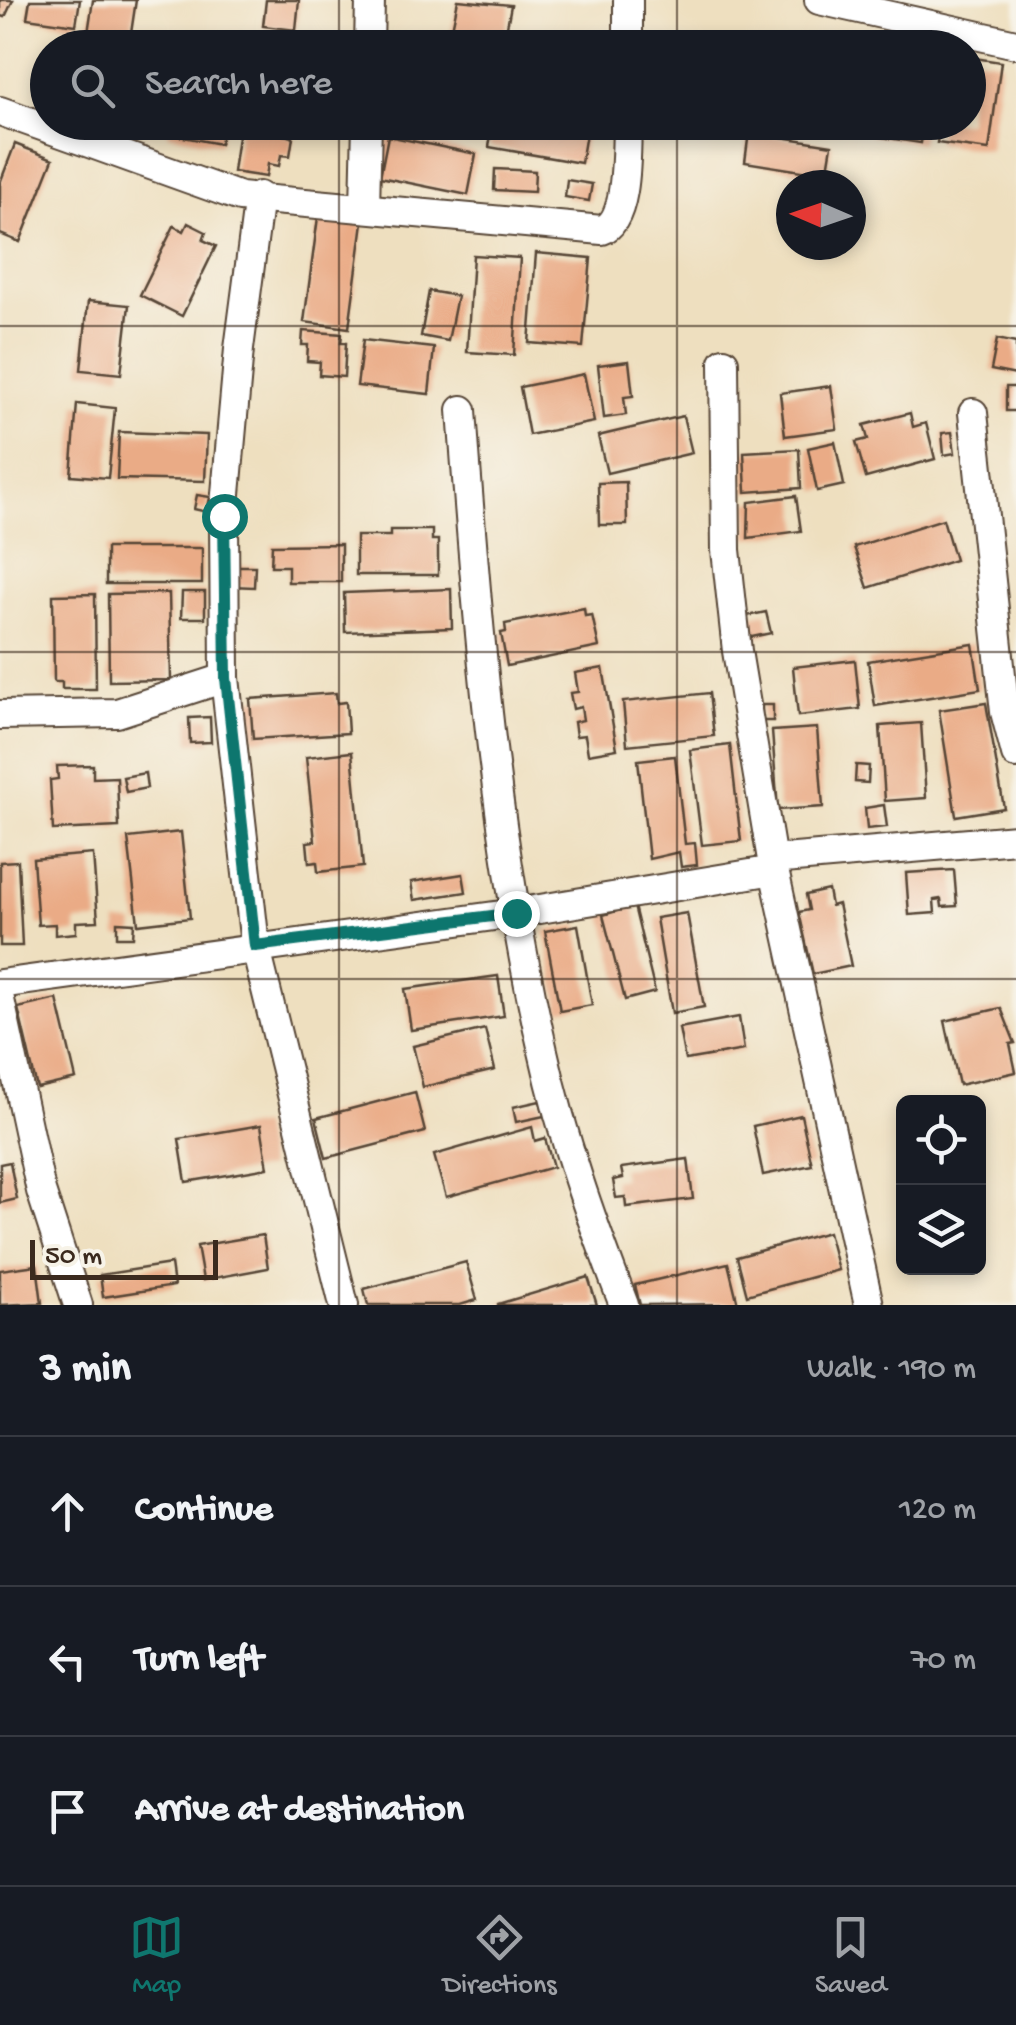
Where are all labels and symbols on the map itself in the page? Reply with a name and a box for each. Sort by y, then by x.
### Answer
north arrow [776,170,866,260]
route start [202,494,248,540]
route end [494,891,540,937]
scale bar [30,1235,218,1280]

